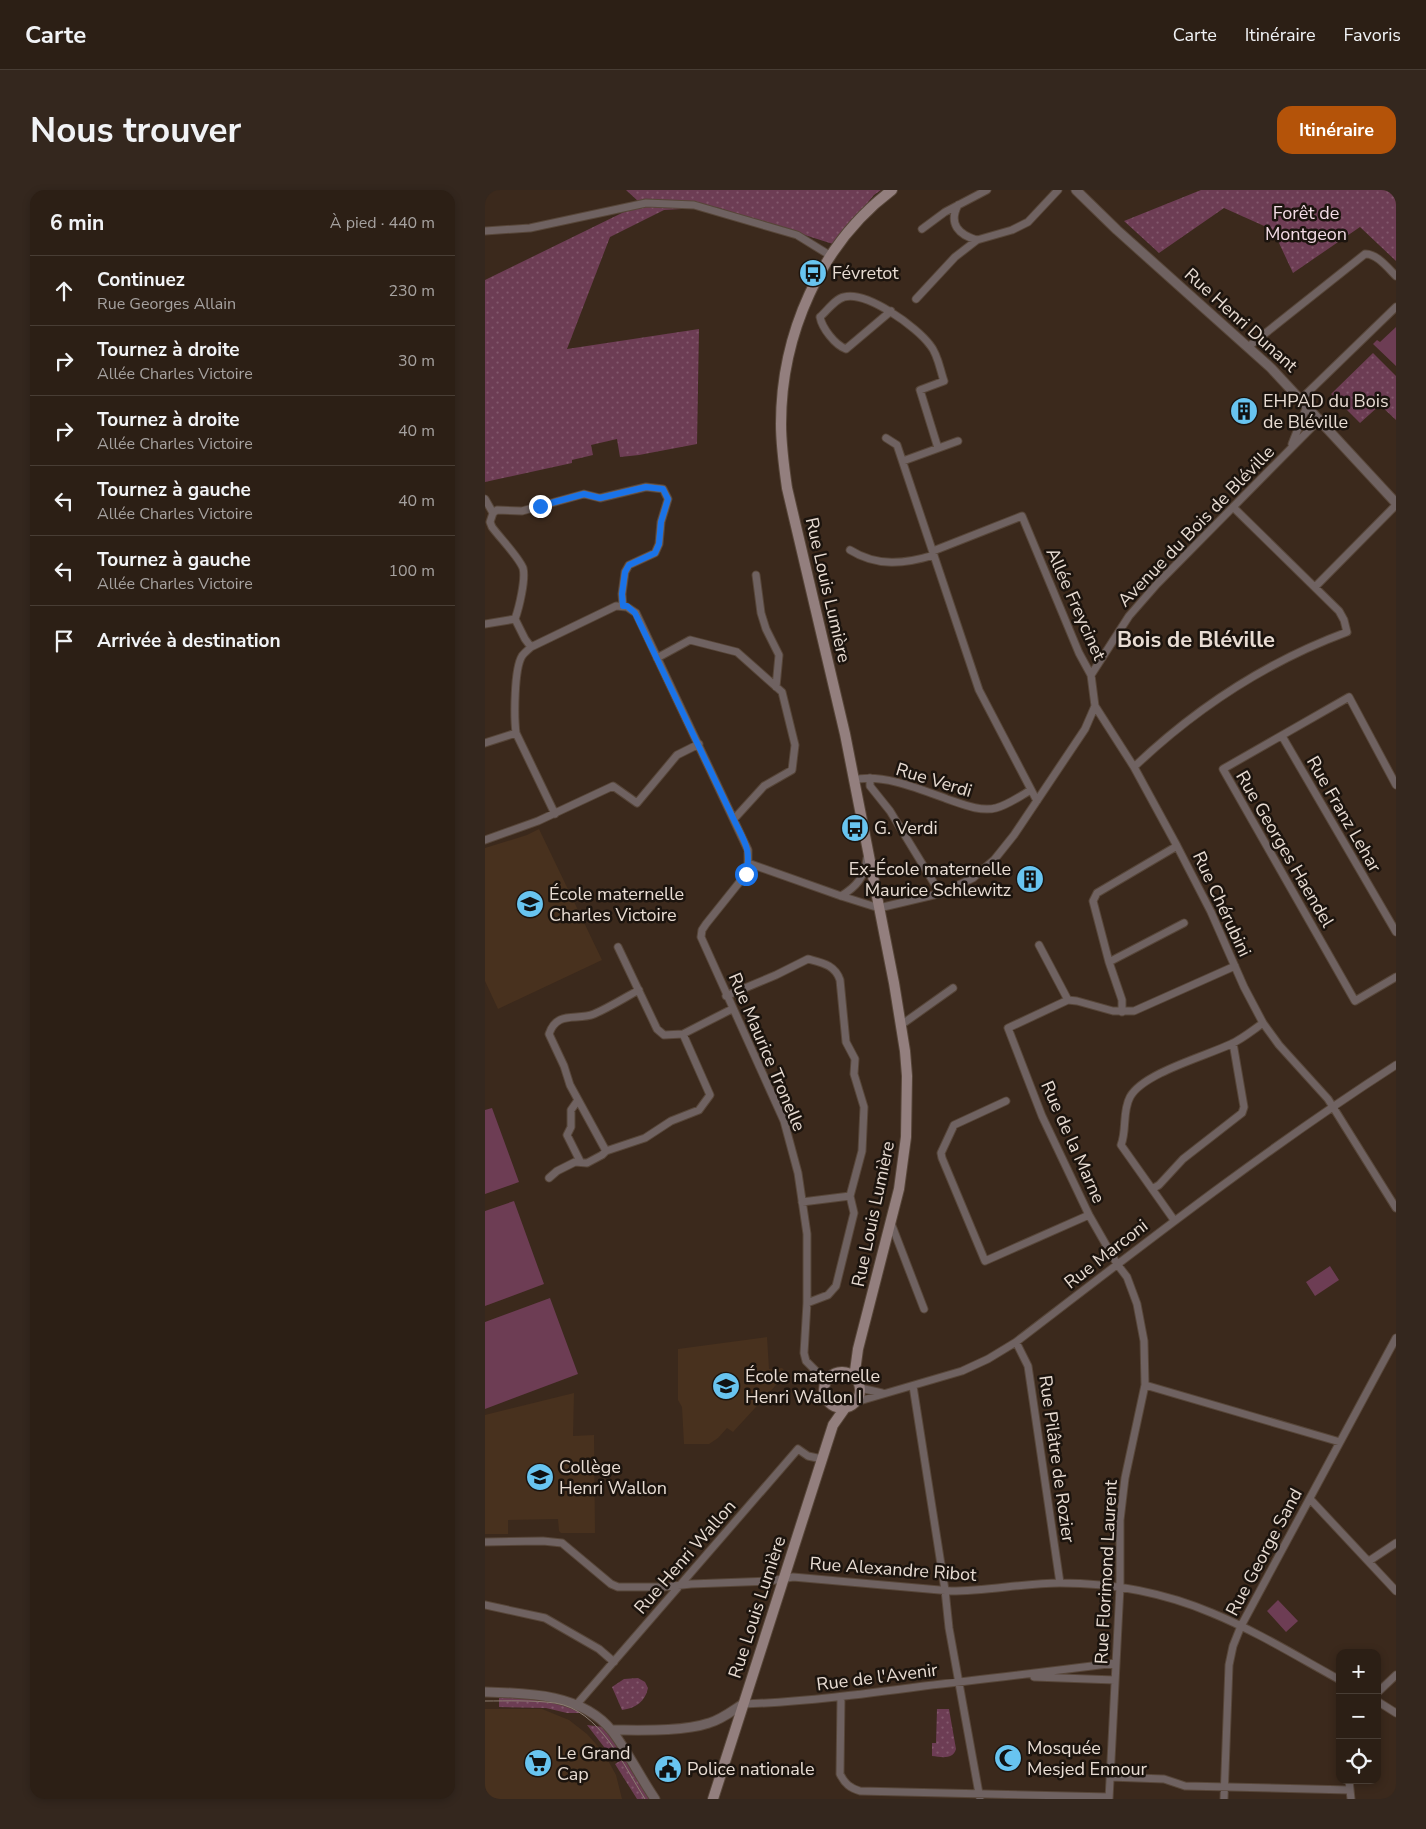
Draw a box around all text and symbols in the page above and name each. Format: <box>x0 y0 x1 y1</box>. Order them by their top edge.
text: Carte <box>25 19 86 51</box>
text: Carte <box>1173 23 1217 47</box>
text: Itinéraire <box>1245 23 1316 47</box>
text: Favoris <box>1344 23 1401 47</box>
button: Itinéraire <box>1277 106 1396 154</box>
text: Nous trouver <box>30 107 241 154</box>
park label: Forêt de Montgeon <box>1265 201 1347 246</box>
text: 6 min <box>50 209 104 237</box>
text: À pied · 440 m <box>330 212 435 234</box>
bus stop icon: Févretot <box>798 258 828 288</box>
place label: Févretot <box>832 261 899 285</box>
street label: Rue Henri Dunant <box>1179 263 1303 378</box>
text: Continuez <box>97 267 185 293</box>
icon: ahead <box>50 277 78 305</box>
text: 230 m <box>388 280 435 302</box>
text: Rue Georges Allain <box>97 293 236 315</box>
text: Tournez à droite <box>97 337 240 363</box>
icon: right <box>50 347 78 375</box>
text: 30 m <box>398 350 435 372</box>
text: Allée Charles Victoire <box>97 363 253 385</box>
place label: EHPAD du Bois de Bléville <box>1263 389 1389 434</box>
building icon: EHPAD du Bois de Bléville <box>1229 396 1259 426</box>
text: Tournez à droite <box>97 407 240 433</box>
icon: right <box>50 417 78 445</box>
text: 40 m <box>398 420 435 442</box>
text: Allée Charles Victoire <box>97 433 253 455</box>
street label: Avenue du Bois de Bléville <box>1112 440 1280 612</box>
text: Tournez à gauche <box>97 477 251 503</box>
icon: left <box>50 487 78 515</box>
text: 40 m <box>398 490 435 512</box>
route end <box>529 495 552 518</box>
text: Allée Charles Victoire <box>97 503 253 525</box>
street label: Rue Louis Lumière <box>800 515 856 665</box>
street label: Allée Freycinet <box>1040 544 1112 665</box>
text: Tournez à gauche <box>97 547 251 573</box>
icon: left <box>50 557 78 585</box>
text: 100 m <box>388 560 435 582</box>
text: Allée Charles Victoire <box>97 573 253 595</box>
district label: Bois de Bléville <box>1117 625 1275 655</box>
icon: arrive <box>50 627 78 655</box>
text: Arrivée à destination <box>97 628 281 654</box>
street label: Rue Franz Lehar <box>1301 751 1387 877</box>
street label: Rue Verdi <box>893 757 975 803</box>
street label: Rue Georges Haendel <box>1230 766 1340 932</box>
bus stop icon: G. Verdi <box>840 813 870 843</box>
place label: G. Verdi <box>874 816 938 840</box>
street label: Rue Chérubini <box>1187 847 1257 961</box>
place label: Ex-École maternelle Maurice Schlewitz <box>849 857 1011 902</box>
route start <box>735 863 758 886</box>
building icon: Ex-École maternelle Maurice Schlewitz <box>1015 864 1045 894</box>
place label: École maternelle Charles Victoire <box>549 882 684 927</box>
school or university icon: École maternelle Charles Victoire <box>515 889 545 919</box>
street label: Rue Maurice Tronelle <box>723 969 811 1135</box>
street label: Rue de la Marne <box>1035 1077 1111 1207</box>
street label: Rue Louis Lumière <box>846 1139 900 1289</box>
street label: Rue Marconi <box>1059 1214 1153 1294</box>
place label: École maternelle Henri Wallon I <box>745 1364 880 1409</box>
school or university icon: École maternelle Henri Wallon I <box>711 1371 741 1401</box>
street label: Rue Pilâtre de Rozier <box>1033 1374 1081 1545</box>
place label: Collège Henri Wallon <box>559 1455 667 1500</box>
school or university icon: Collège Henri Wallon <box>525 1462 555 1492</box>
street label: Rue Florimond Laurent <box>1089 1478 1123 1665</box>
street label: Rue George Sand <box>1220 1484 1308 1620</box>
street label: Rue Henri Wallon <box>629 1495 741 1619</box>
street label: Rue Louis Lumière <box>723 1533 791 1681</box>
street label: Rue Alexandre Ribot <box>809 1551 978 1587</box>
map controls <box>1336 1649 1381 1784</box>
button: + <box>1336 1649 1381 1694</box>
street label: Rue de l'Avenir <box>815 1658 939 1696</box>
button: − <box>1336 1694 1381 1739</box>
place label: Mosquée Mesjed Ennour <box>1027 1736 1148 1781</box>
button: locate <box>1336 1739 1381 1784</box>
place label: Le Grand Cap <box>557 1741 631 1786</box>
mosque icon: Mosquée Mesjed Ennour <box>993 1743 1023 1773</box>
supermarket icon: Le Grand Cap <box>523 1748 553 1778</box>
public building icon: Police nationale <box>653 1754 683 1784</box>
place label: Police nationale <box>687 1757 815 1781</box>

